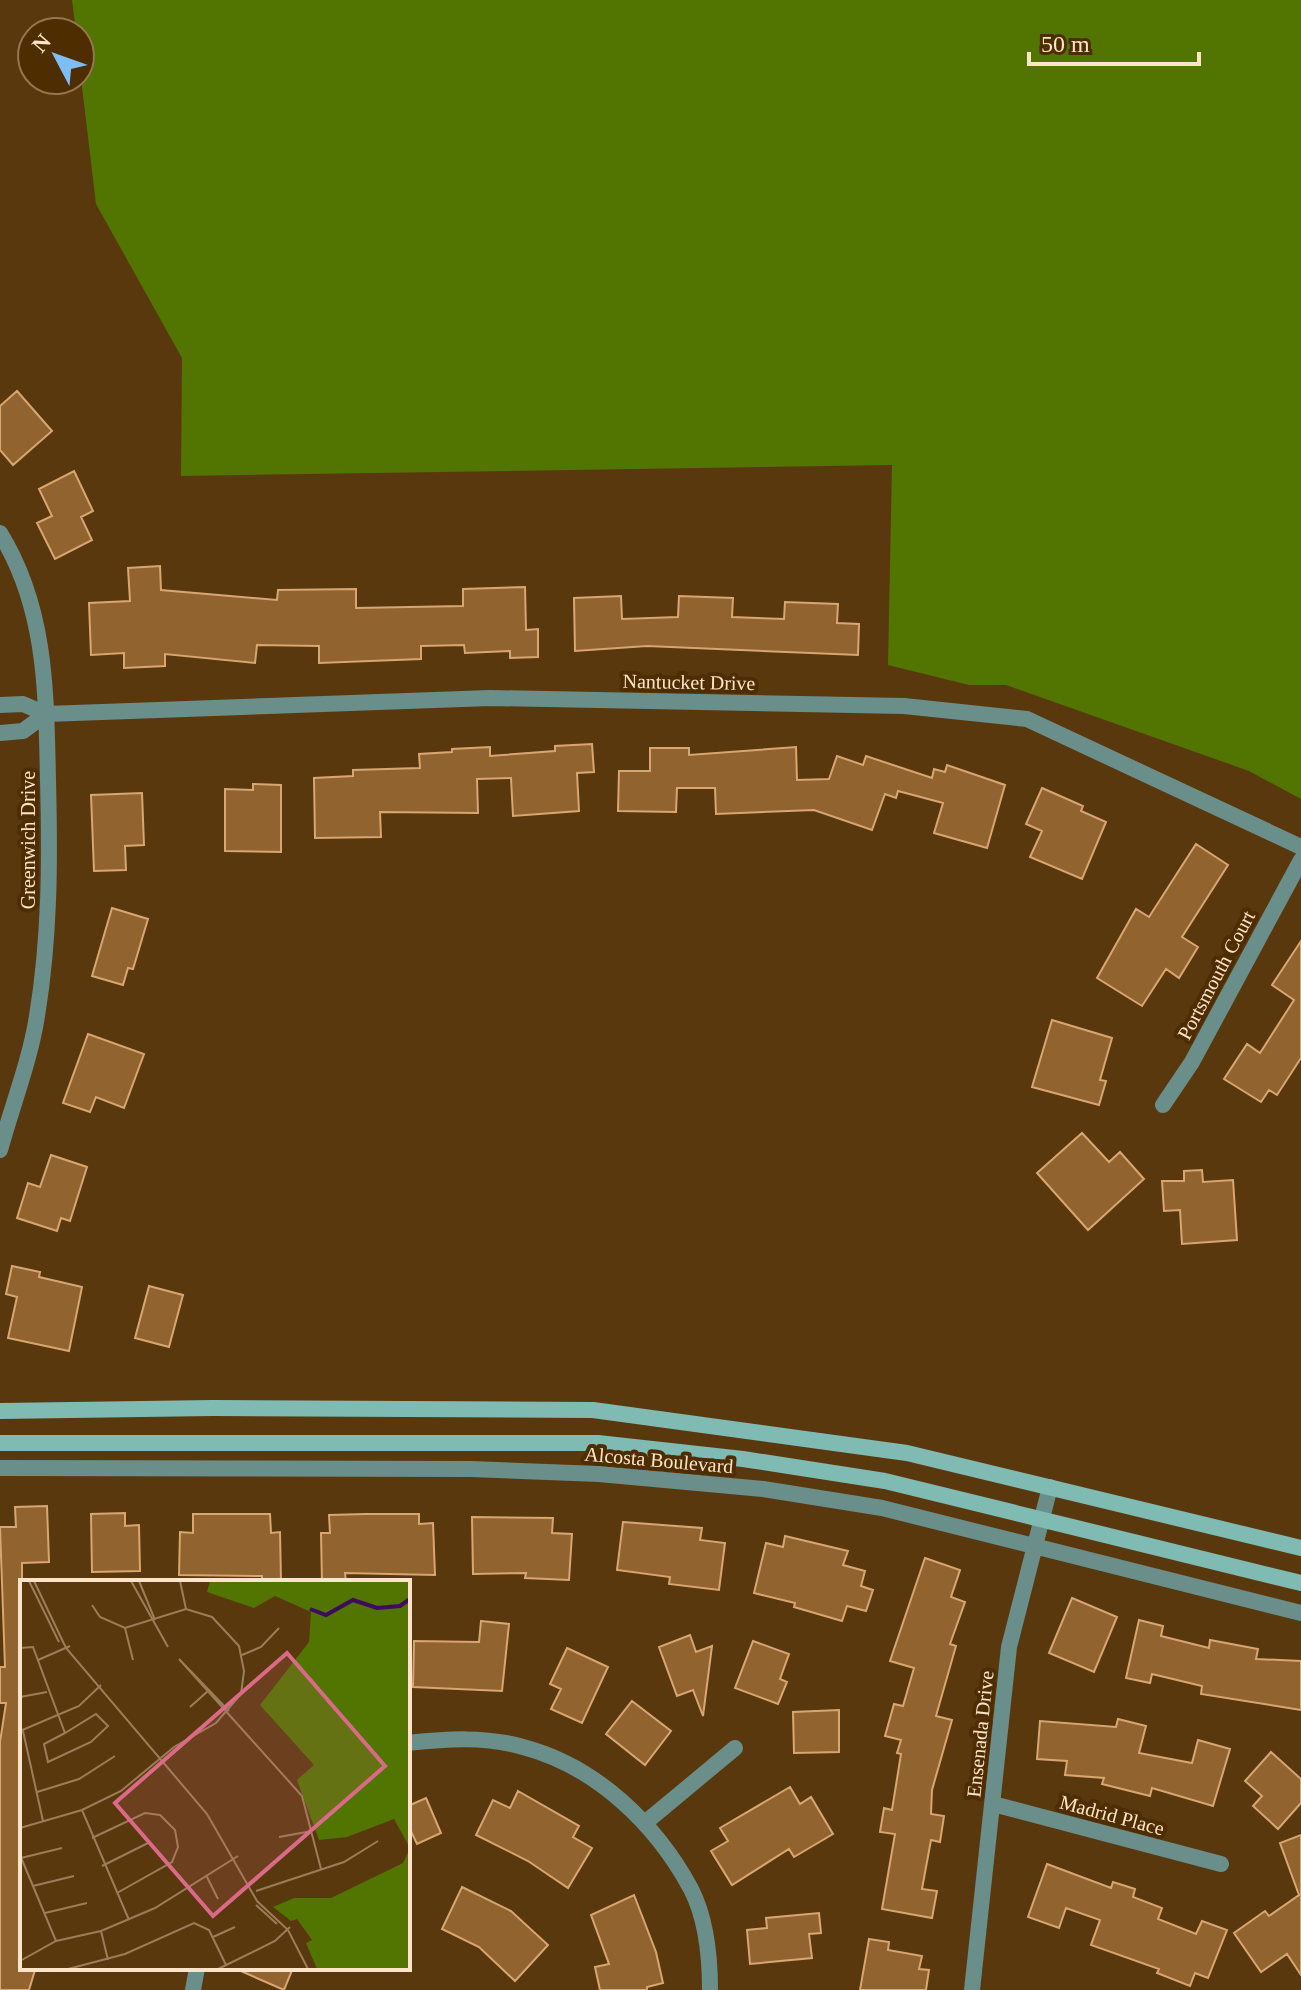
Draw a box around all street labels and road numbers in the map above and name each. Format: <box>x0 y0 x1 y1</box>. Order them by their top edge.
street label: Nantucket Drive <box>622 670 756 694</box>
street label: Greenwich Drive <box>17 771 39 909</box>
street label: Portsmouth Court <box>1173 906 1259 1043</box>
street label: Alcosta Boulevard <box>584 1443 734 1477</box>
street label: Ensenada Drive <box>962 1669 998 1798</box>
street label: Madrid Place <box>1057 1791 1167 1840</box>

